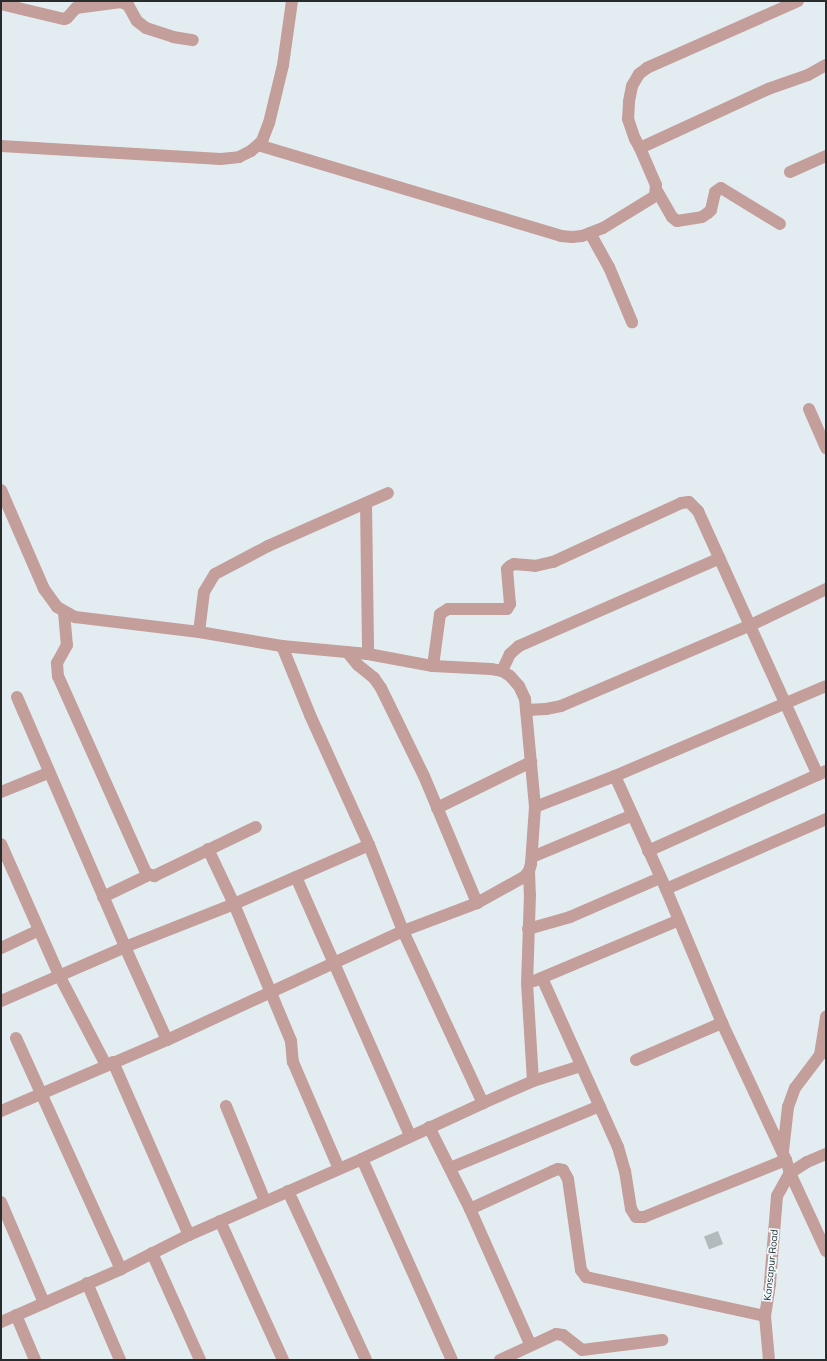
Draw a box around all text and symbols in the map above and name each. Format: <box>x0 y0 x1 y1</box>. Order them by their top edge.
street label: Kansapur Road <box>761 1229 781 1301</box>

